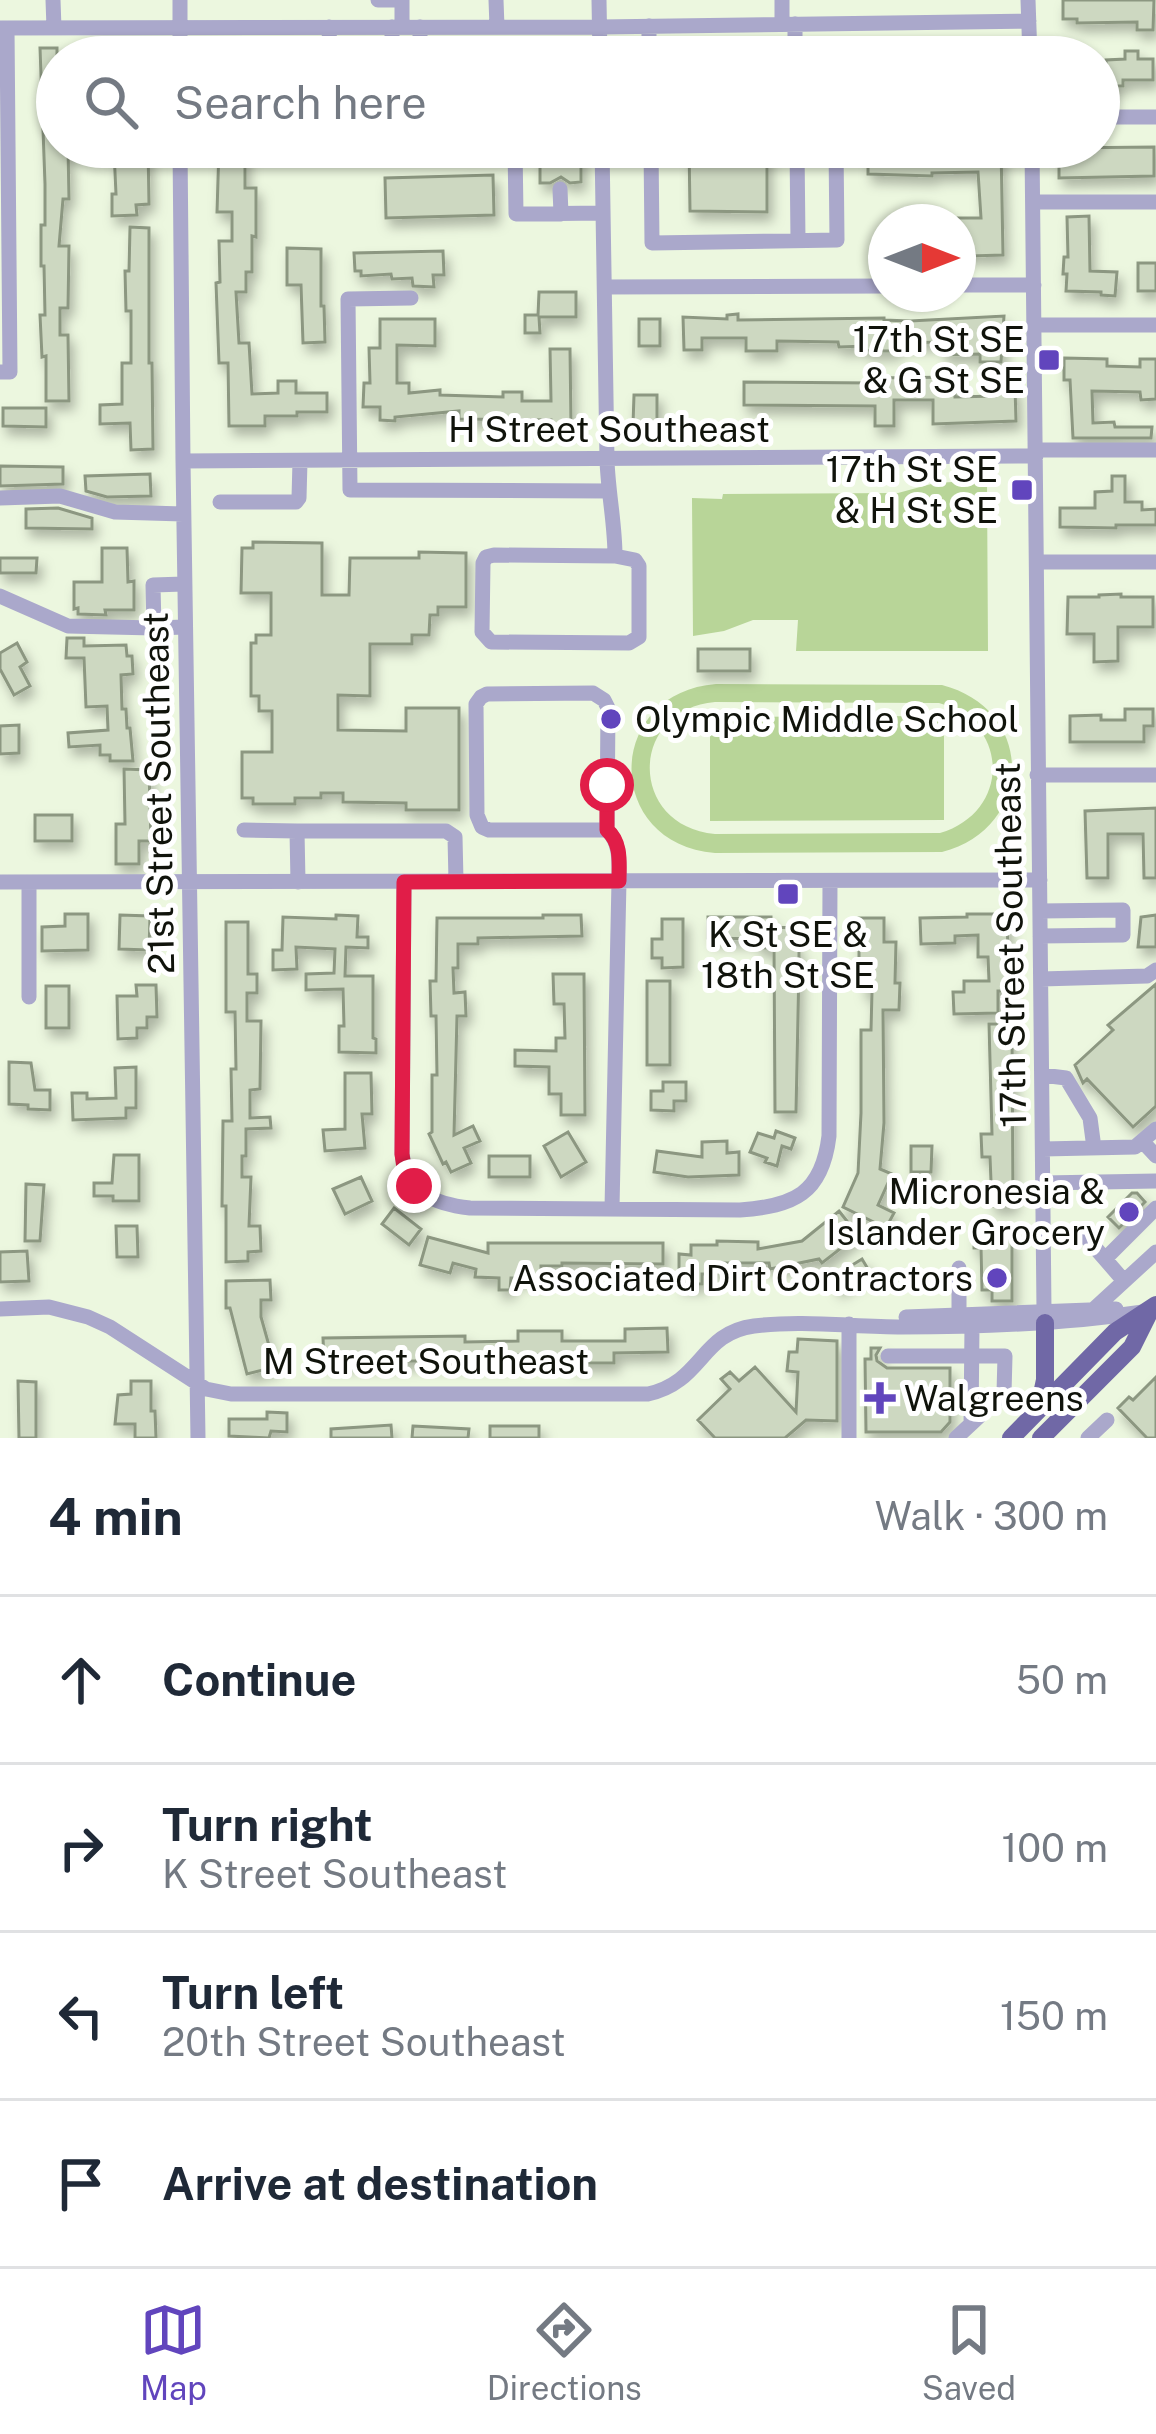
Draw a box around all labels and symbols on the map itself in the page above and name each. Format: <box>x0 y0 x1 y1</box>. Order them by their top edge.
north arrow <box>868 204 976 312</box>
place label: 17th St SE & G St SE <box>853 318 1025 401</box>
marker: 17th St SE & G St SE <box>1036 347 1062 373</box>
street label: H Street Southeast <box>448 408 770 450</box>
place label: 17th St SE & H St SE <box>826 448 998 531</box>
marker: 17th St SE & H St SE <box>1009 477 1035 503</box>
street label: 21st Street Southeast <box>134 611 182 975</box>
place label: Olympic Middle School <box>635 698 1019 740</box>
marker: Olympic Middle School <box>598 706 624 732</box>
route start <box>580 758 634 812</box>
street label: 17th Street Southeast <box>986 762 1034 1128</box>
marker: K St SE & 18th St SE <box>775 881 801 907</box>
place label: K St SE & 18th St SE <box>701 913 875 996</box>
route end <box>387 1159 441 1213</box>
place label: Micronesia & Islander Grocery <box>826 1170 1105 1253</box>
marker: Micronesia & Islander Grocery <box>1116 1199 1142 1225</box>
place label: Associated Dirt Contractors <box>512 1257 973 1299</box>
marker: Associated Dirt Contractors <box>984 1265 1010 1291</box>
street label: M Street Southeast <box>263 1340 589 1382</box>
place label: Walgreens <box>904 1377 1084 1419</box>
marker: Walgreens <box>867 1385 893 1411</box>

